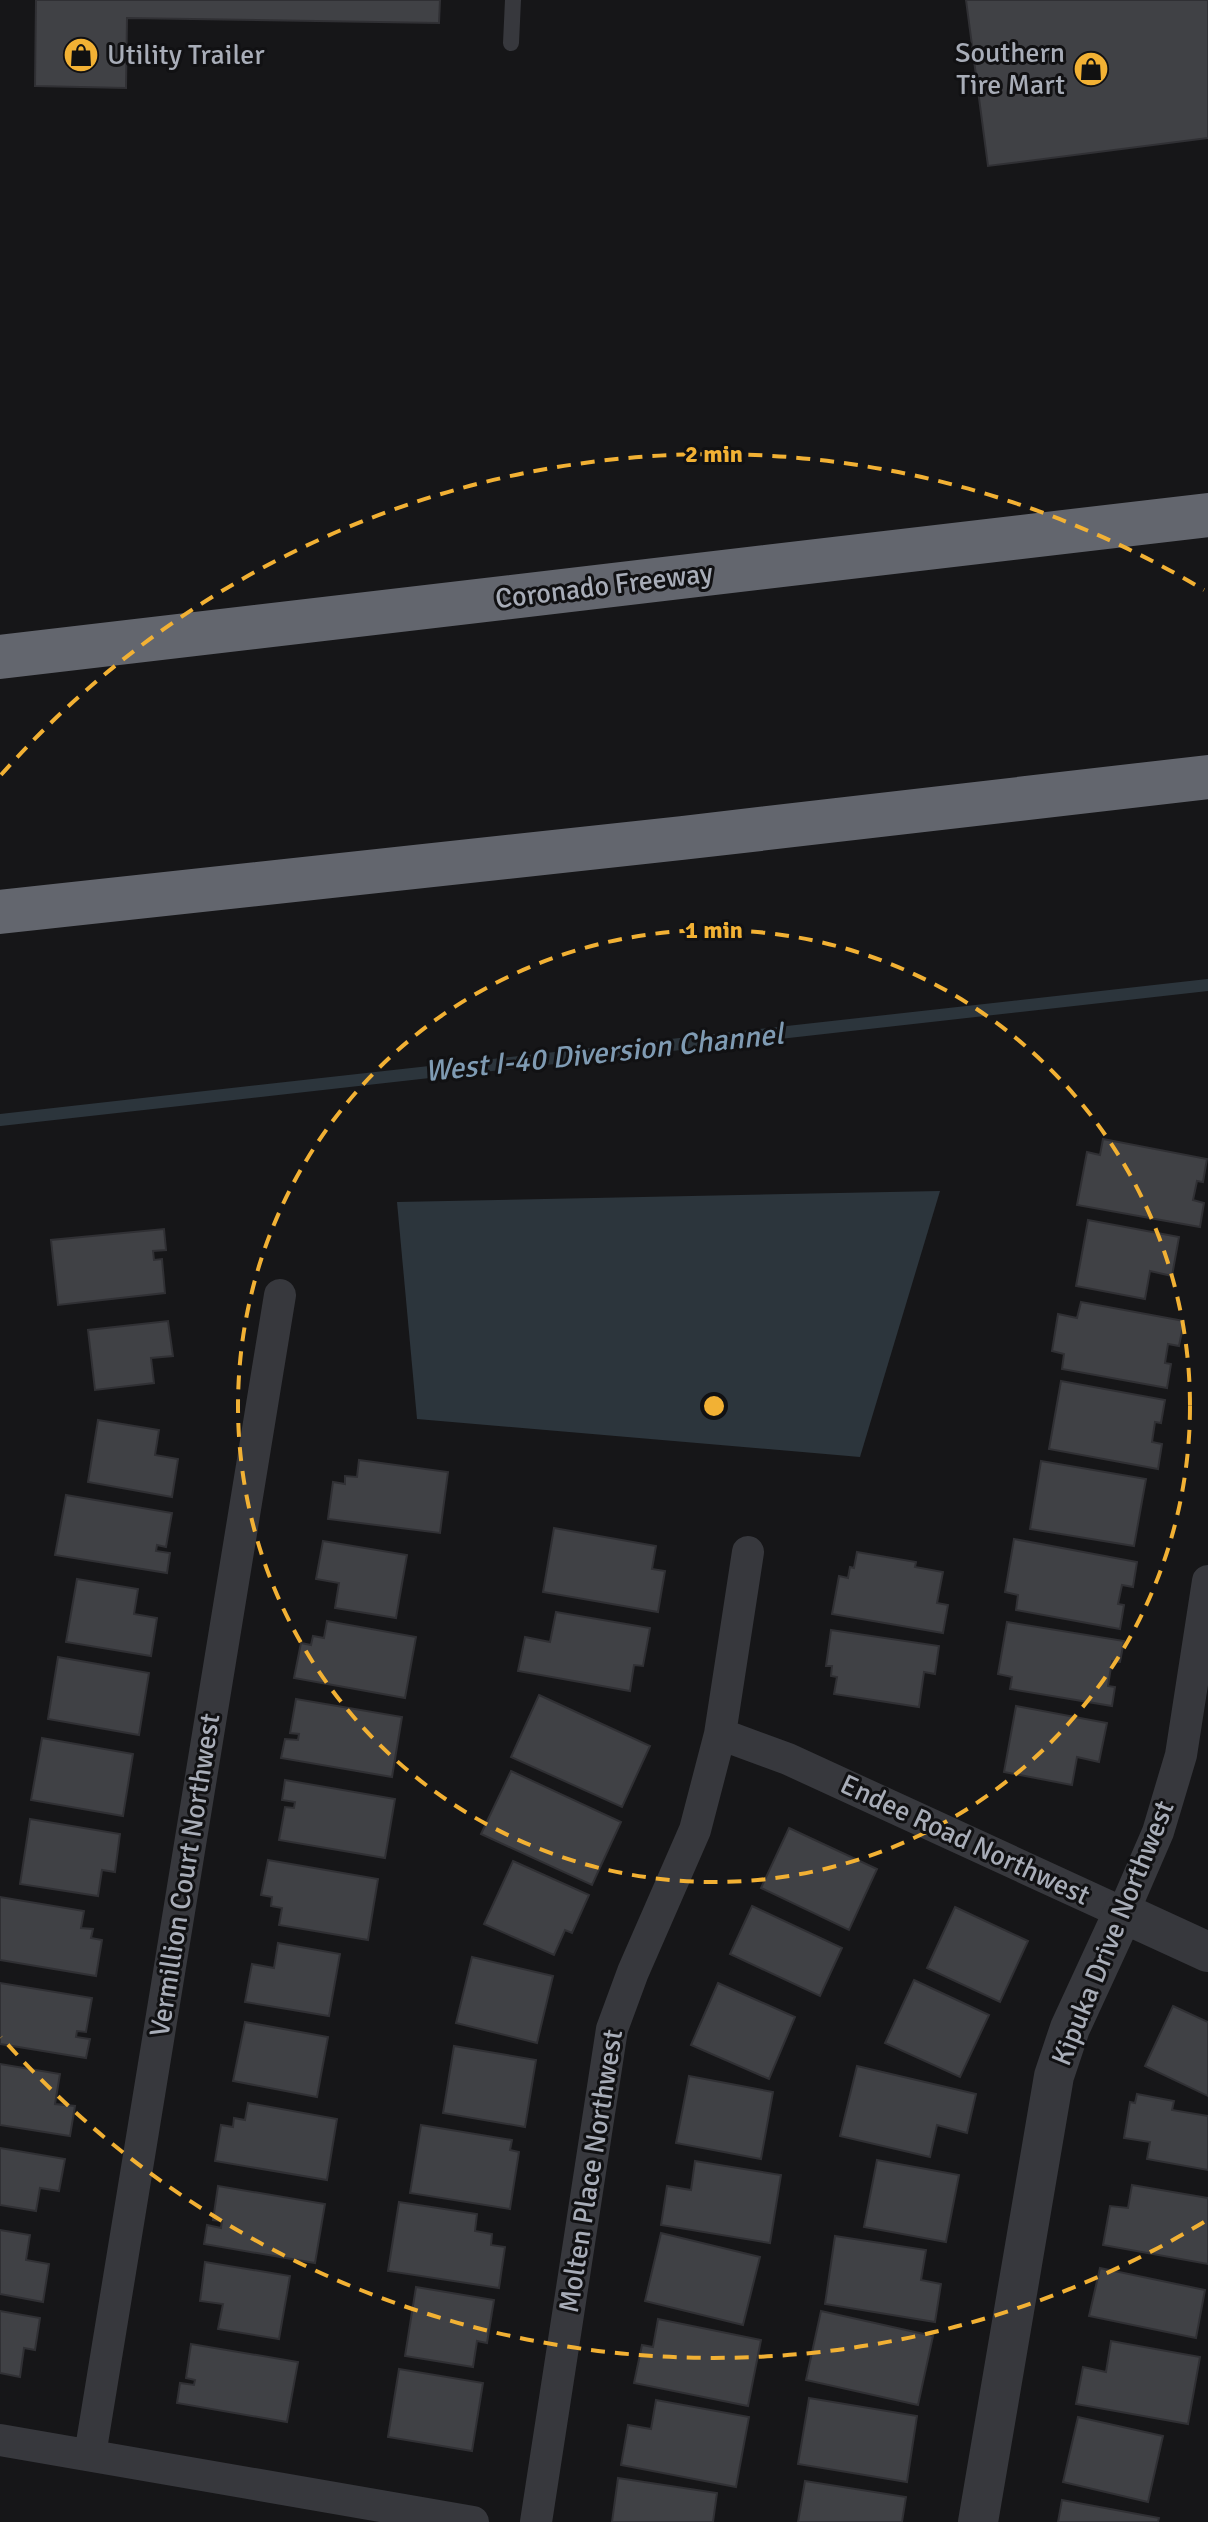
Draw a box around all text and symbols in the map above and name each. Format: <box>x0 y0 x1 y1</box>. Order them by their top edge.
shop icon: Utility Trailer <box>62 36 100 74</box>
place label: Southern Tire Mart <box>955 36 1065 102</box>
place label: Utility Trailer <box>107 38 265 72</box>
shop icon: Southern Tire Mart <box>1072 50 1110 88</box>
text: 2 min <box>685 439 743 469</box>
street label: Coronado Freeway <box>493 556 715 616</box>
text: 1 min <box>685 915 743 945</box>
water label: West I-40 Diversion Channel <box>423 1016 787 1090</box>
centre of rings <box>700 1392 728 1420</box>
street label: Vermillion Court Northwest <box>143 1711 227 2039</box>
street label: Endee Road Northwest <box>835 1767 1095 1913</box>
street label: Kipuka Drive Northwest <box>1044 1795 1182 2070</box>
street label: Molten Place Northwest <box>552 2027 630 2315</box>

